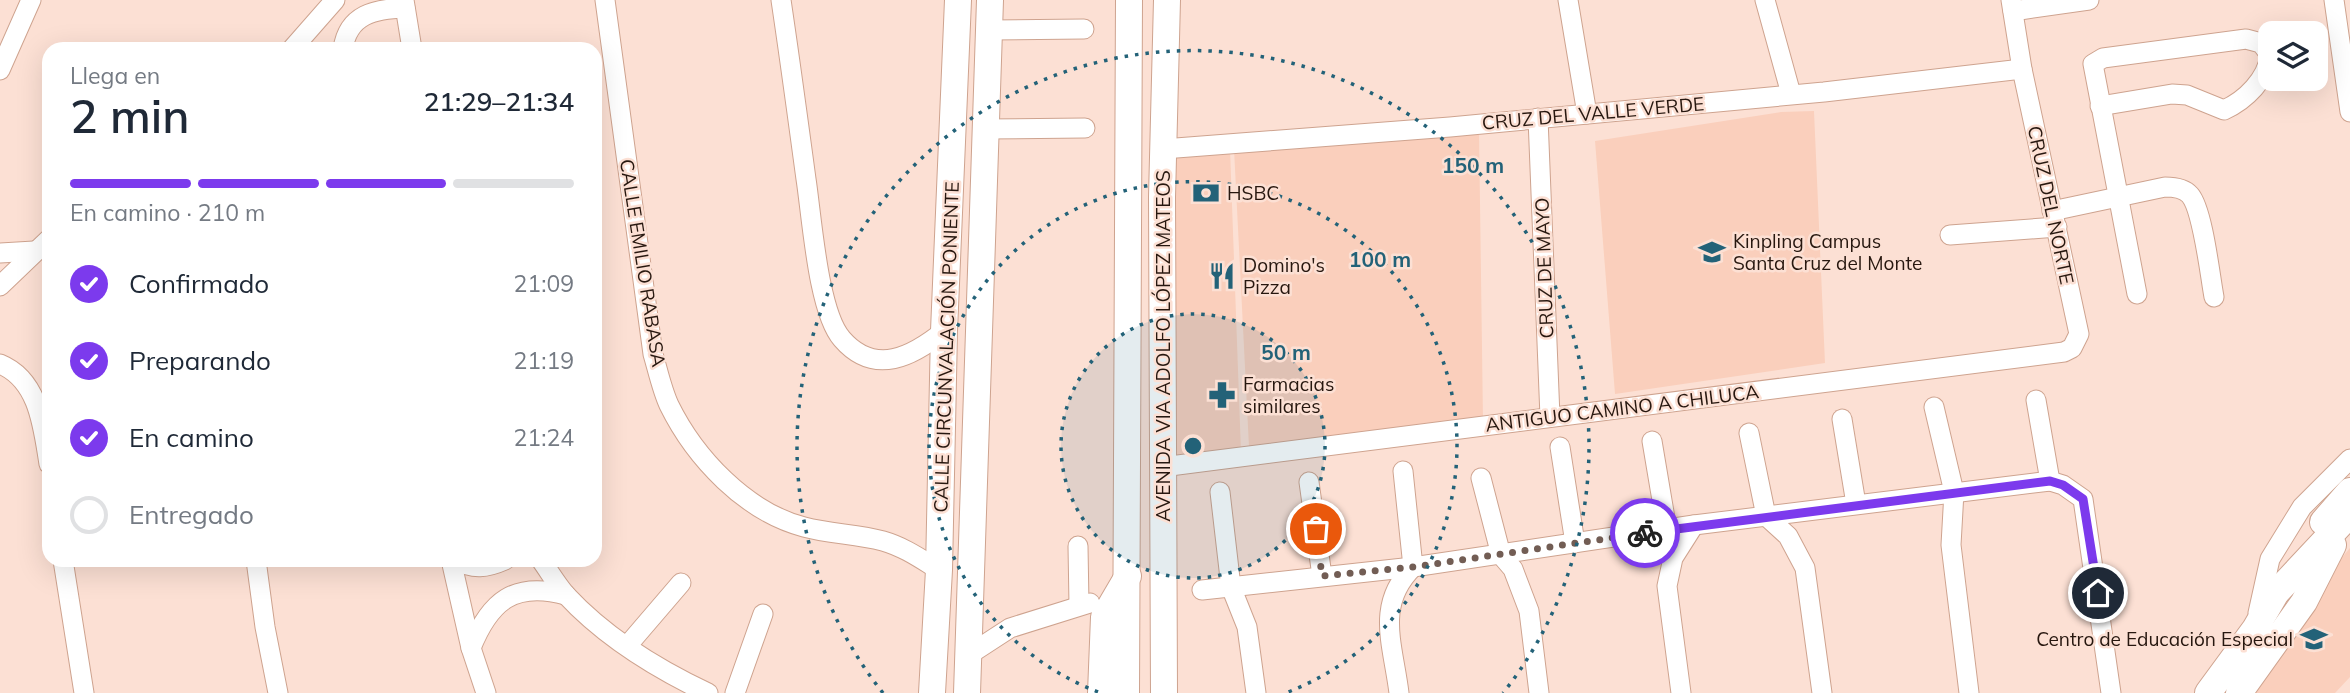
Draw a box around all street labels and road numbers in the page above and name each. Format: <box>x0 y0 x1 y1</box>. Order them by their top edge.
street label: CRUZ DEL VALLE VERDE <box>1481 91 1705 135</box>
street label: CRUZ DEL NORTE <box>2022 124 2080 286</box>
street label: CALLE EMILIO RABASA <box>615 157 671 369</box>
street label: AVENIDA VIA ADOLFO LÓPEZ MATEOS <box>1151 170 1175 522</box>
street label: CALLE CIRCUNVALACIÓN PONIENTE <box>928 181 964 513</box>
street label: CRUZ DE MAYO <box>1530 197 1558 339</box>
street label: ANTIGUO CAMINO A CHILUCA <box>1484 379 1760 437</box>

